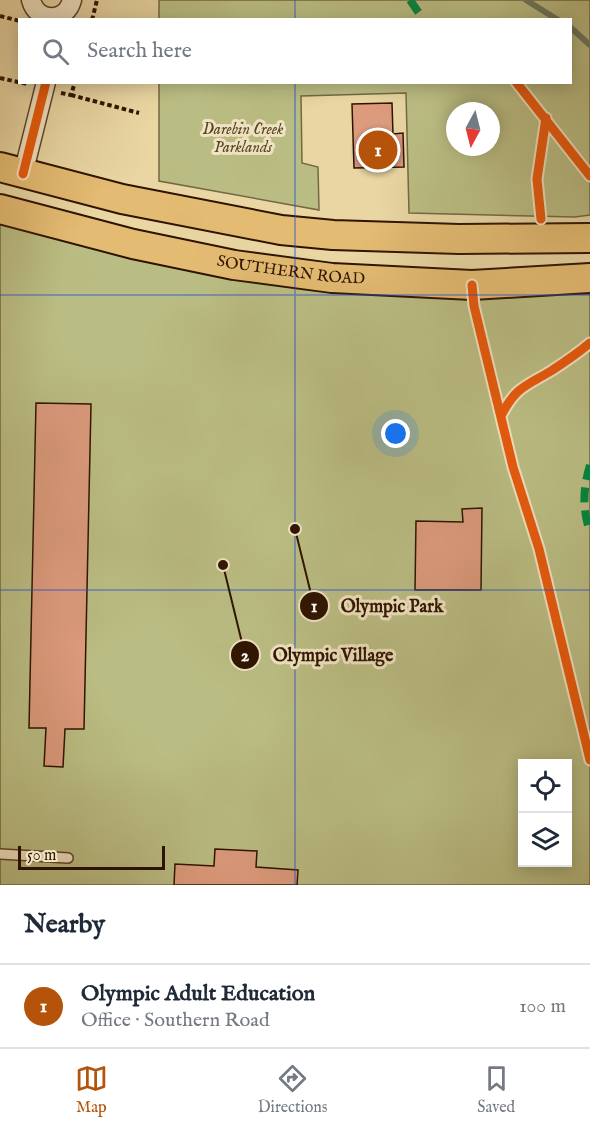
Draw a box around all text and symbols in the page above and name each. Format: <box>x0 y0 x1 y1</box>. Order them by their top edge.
search box <box>18 18 572 84</box>
icon: search <box>39 35 72 68</box>
text: Search here <box>87 37 192 65</box>
north arrow <box>446 102 500 156</box>
park label: Darebin Creek Parklands <box>203 120 284 158</box>
pin: 1 <box>358 128 398 172</box>
street label: SOUTHERN ROAD <box>215 252 366 290</box>
your location <box>381 419 410 448</box>
callout: Olympic Park <box>299 588 455 624</box>
text: 1 <box>311 596 318 619</box>
text: Olympic Park <box>341 596 445 619</box>
callout: Olympic Village <box>230 637 405 673</box>
text: 2 <box>241 645 250 668</box>
text: Olympic Village <box>273 645 394 668</box>
map controls <box>518 759 572 867</box>
button: locate <box>518 759 572 813</box>
button: layers <box>518 813 572 867</box>
scale bar <box>18 843 165 870</box>
text: 50 m <box>27 846 56 866</box>
text: Nearby <box>24 908 105 941</box>
text: Olympic Adult Education <box>81 980 315 1008</box>
text: 1 <box>40 994 47 1019</box>
text: 100 m <box>519 994 566 1019</box>
text: Office · Southern Road <box>81 1008 270 1033</box>
tab: Map <box>75 1062 108 1118</box>
tab: Directions <box>258 1062 327 1118</box>
tab: Saved <box>477 1062 515 1118</box>

